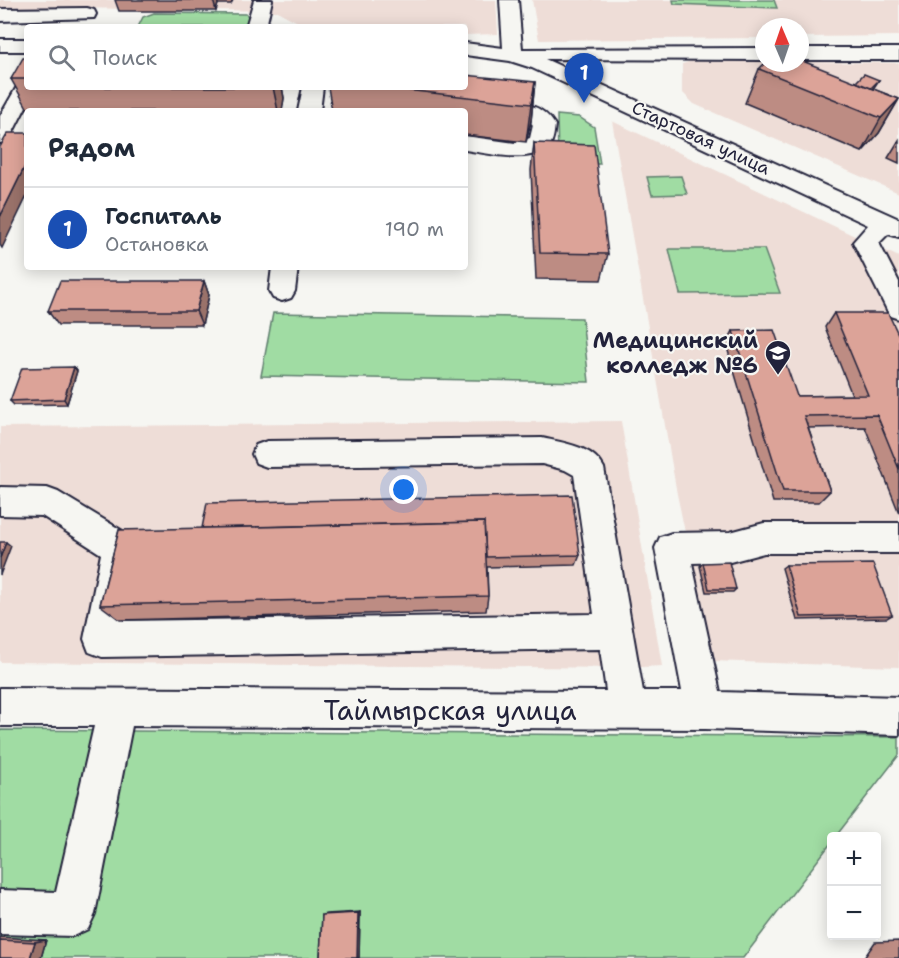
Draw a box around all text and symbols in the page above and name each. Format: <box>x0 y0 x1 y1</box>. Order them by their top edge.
north arrow <box>755 18 809 72</box>
search box <box>24 24 468 90</box>
icon: search <box>45 41 78 74</box>
text: Поиск <box>93 43 157 72</box>
pin: 1 <box>564 54 604 103</box>
street label: Стартовая улица <box>628 95 774 181</box>
text: Рядом <box>48 130 135 165</box>
text: Госпиталь <box>105 202 222 231</box>
text: 1 <box>63 216 72 242</box>
text: 190 m <box>385 216 444 242</box>
text: Остановка <box>105 231 209 257</box>
place label: Медицинский колледж №6 <box>593 326 758 380</box>
school or university icon: Медицинский колледж №6 <box>763 338 793 376</box>
your location <box>389 475 418 504</box>
street label: Таймырская улица <box>323 692 577 729</box>
map controls <box>827 832 881 940</box>
button: + <box>827 832 881 886</box>
button: − <box>827 886 881 940</box>

